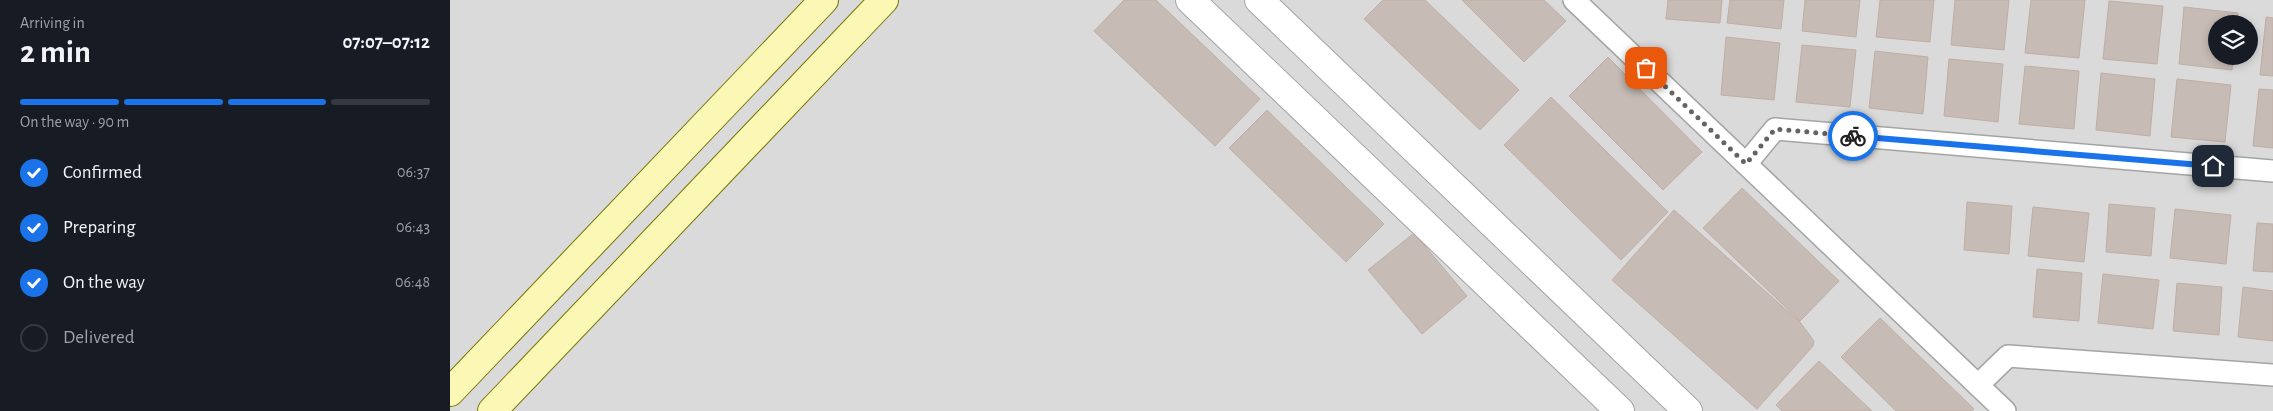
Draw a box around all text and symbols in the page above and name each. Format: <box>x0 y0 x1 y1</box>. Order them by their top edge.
text: Arriving in <box>20 15 85 31</box>
map controls <box>2208 15 2258 65</box>
button: layers <box>2208 15 2258 65</box>
text: 07:07–07:12 <box>342 33 430 52</box>
text: 2 min <box>20 36 91 68</box>
pin <box>1625 47 1667 89</box>
icon: bag <box>1632 54 1660 82</box>
courier <box>1828 111 1878 161</box>
text: On the way · 90 m <box>20 114 129 130</box>
icon: bike <box>1839 122 1867 150</box>
pin <box>2192 145 2234 187</box>
icon: home <box>2199 152 2227 180</box>
icon: check <box>20 159 48 187</box>
text: Confirmed <box>63 163 142 182</box>
text: 06:37 <box>397 164 430 180</box>
icon: check <box>20 214 48 242</box>
text: Preparing <box>63 218 136 237</box>
text: 06:43 <box>396 219 430 235</box>
icon: check <box>20 269 48 297</box>
text: On the way <box>63 273 145 292</box>
text: 06:48 <box>395 274 430 290</box>
text: Delivered <box>63 328 135 347</box>

